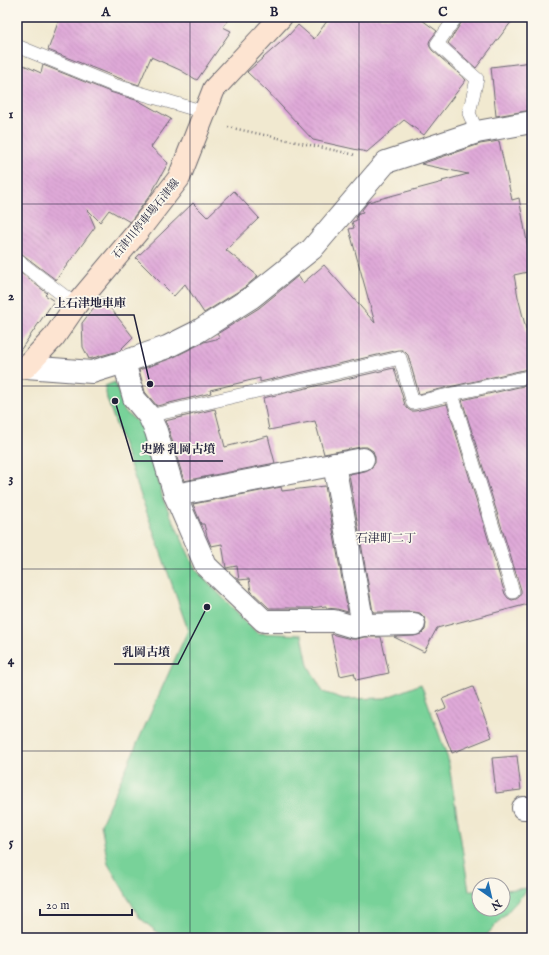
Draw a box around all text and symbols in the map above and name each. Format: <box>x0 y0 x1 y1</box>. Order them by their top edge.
text: A <box>101 4 112 21</box>
text: B <box>270 4 279 21</box>
text: C <box>438 4 448 21</box>
text: 1 <box>9 106 14 123</box>
street label: 石津川停車場石津線 <box>109 176 183 262</box>
text: 2 <box>8 288 14 305</box>
callout: 上石津地車庫 <box>46 291 134 315</box>
text: 上石津地車庫 <box>54 296 126 311</box>
callout: 史跡 乳岡古墳 <box>133 437 223 461</box>
text: 史跡 乳岡古墳 <box>141 442 215 457</box>
text: 3 <box>9 470 14 487</box>
district label: 石津町二丁 <box>356 531 416 546</box>
callout: 乳岡古墳 <box>114 640 178 664</box>
text: 乳岡古墳 <box>122 645 170 660</box>
text: 4 <box>8 652 15 669</box>
text: 5 <box>9 834 14 851</box>
north arrow <box>471 877 511 917</box>
scale bar <box>40 891 132 917</box>
text: N <box>488 895 505 913</box>
text: 20 m <box>46 898 69 913</box>

